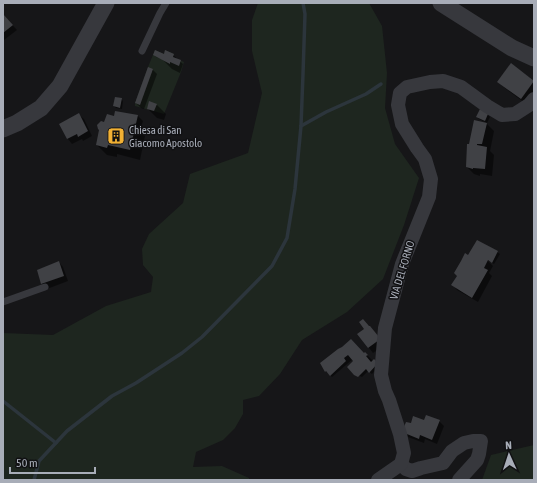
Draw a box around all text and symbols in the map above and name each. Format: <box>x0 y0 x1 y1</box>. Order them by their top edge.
place label: Chiesa di San Giacomo Apostolo <box>129 124 202 149</box>
building icon: Chiesa di San Giacomo Apostolo <box>106 126 126 146</box>
street label: VIA DEL FORNO <box>387 239 417 301</box>
north arrow <box>489 435 529 475</box>
text: N <box>505 439 512 451</box>
scale bar <box>10 449 95 475</box>
text: 50 m <box>16 456 38 470</box>

